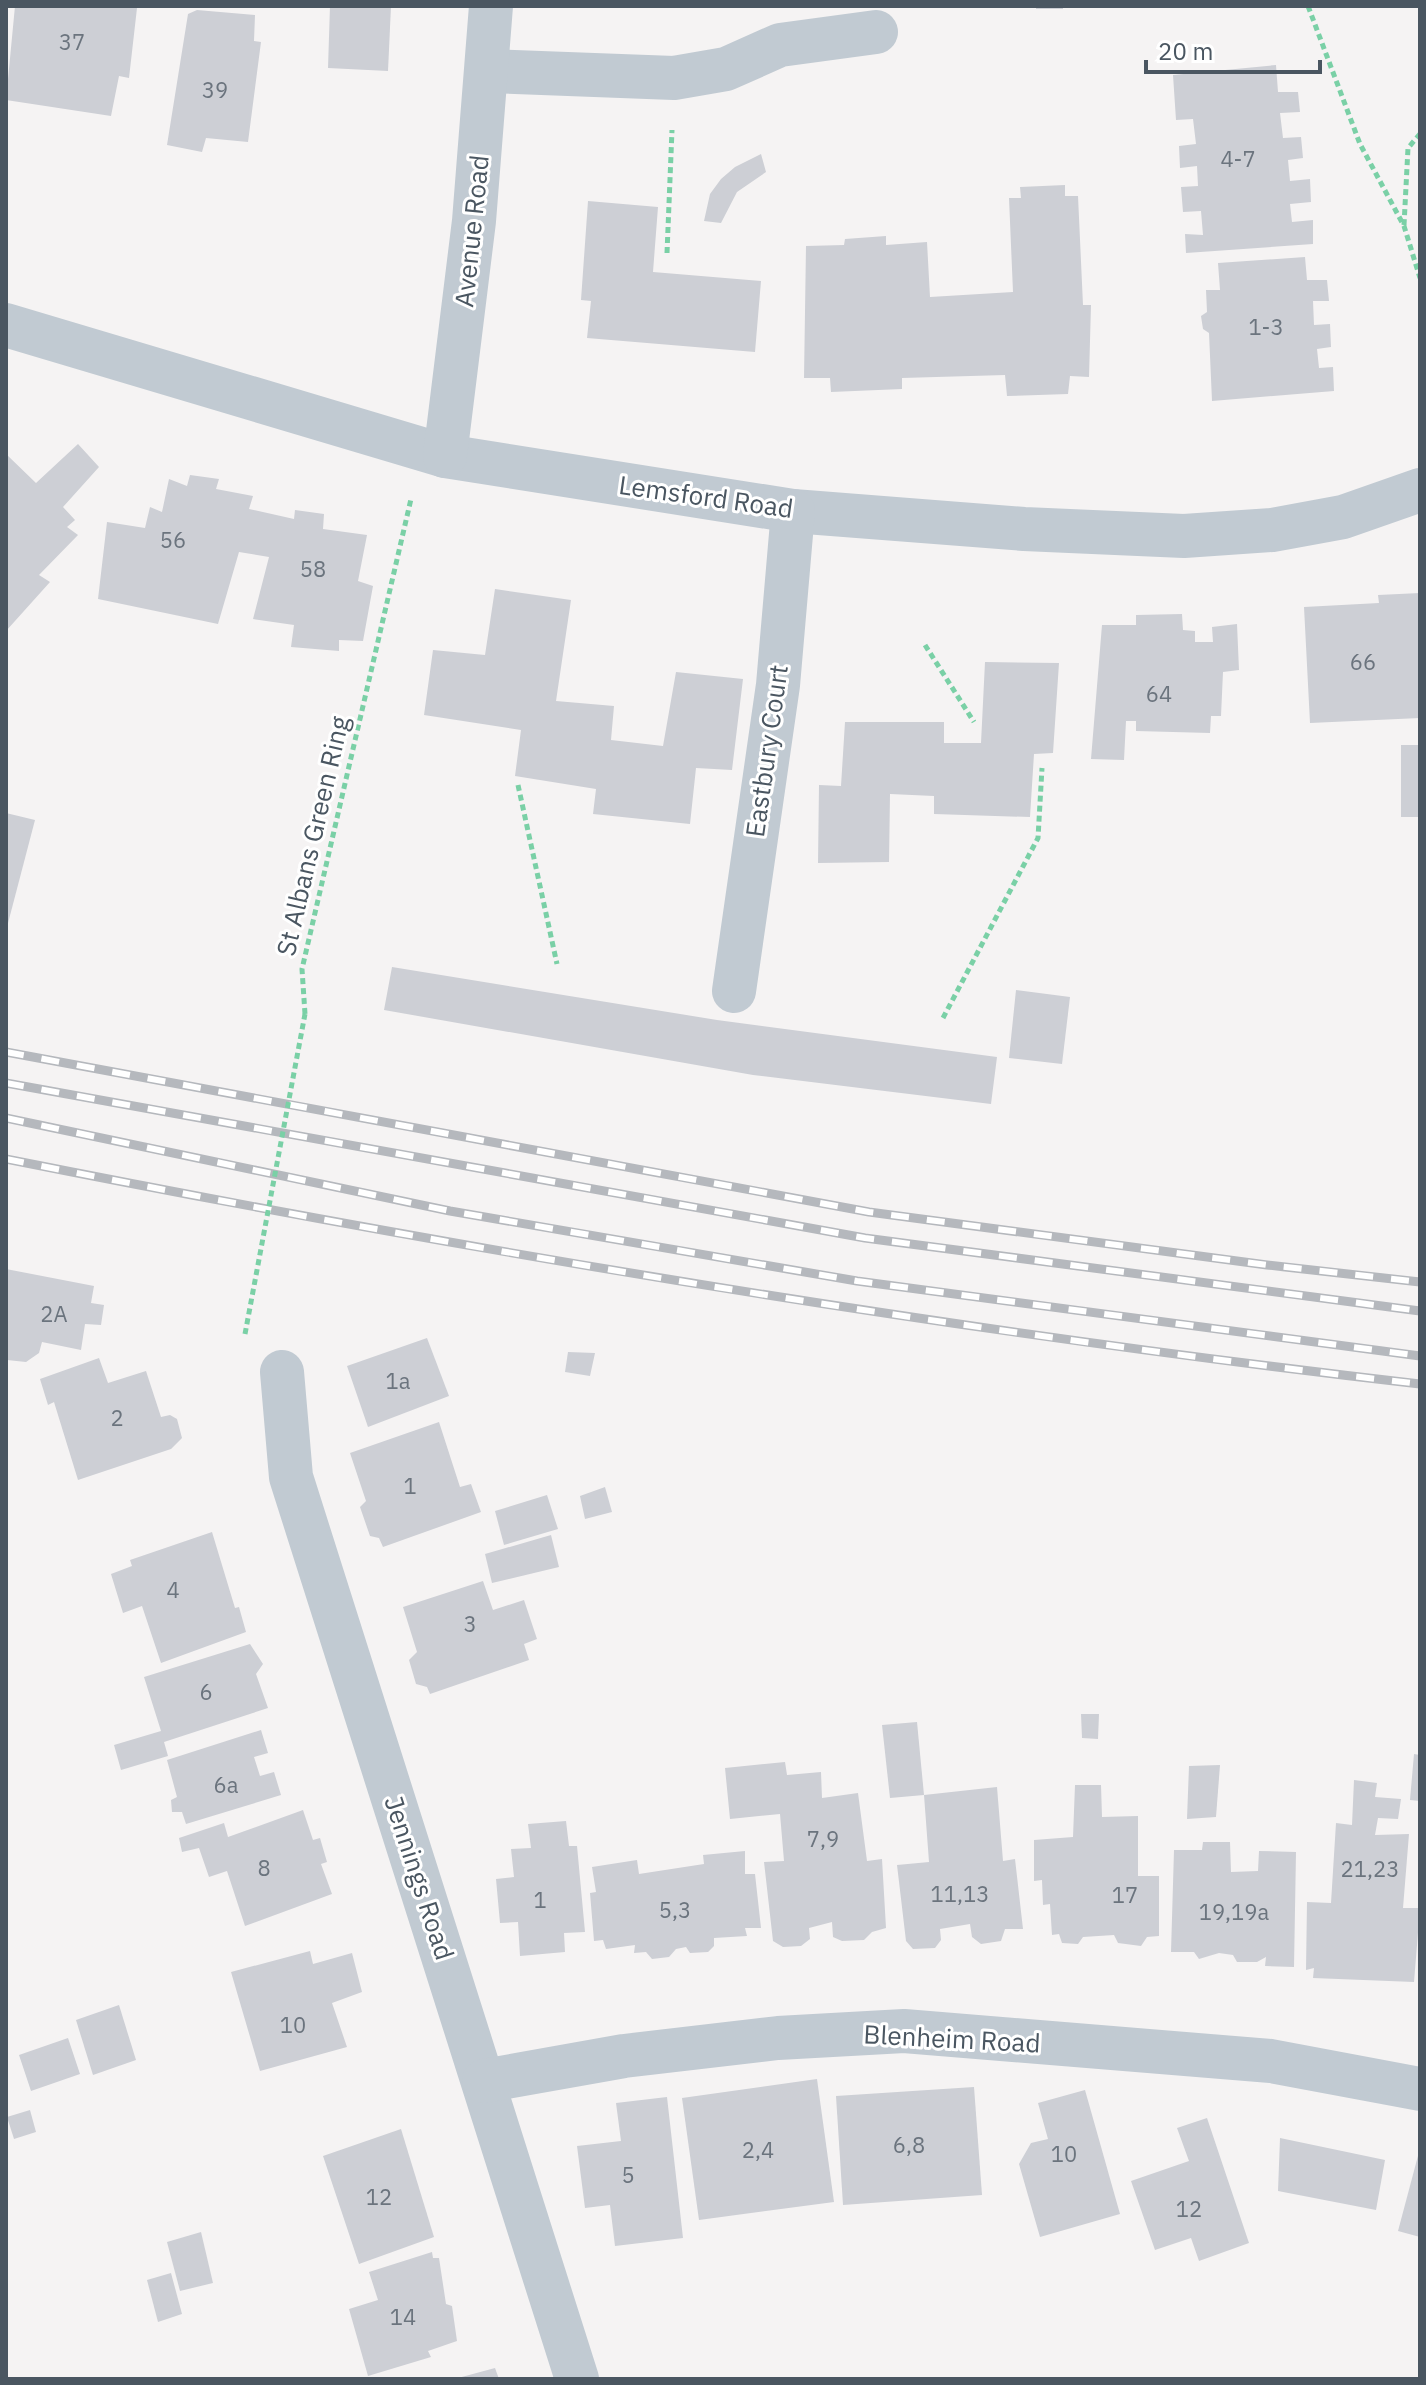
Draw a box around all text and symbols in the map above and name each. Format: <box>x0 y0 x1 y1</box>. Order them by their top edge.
scale bar <box>1146 24 1320 74</box>
house number: 37 <box>59 27 85 56</box>
text: 20 m <box>1158 35 1213 67</box>
house number: 39 <box>202 75 228 104</box>
house number: 4-7 <box>1220 144 1256 173</box>
street label: Avenue Road <box>446 153 496 309</box>
house number: 1-3 <box>1248 312 1284 341</box>
street label: Lemsford Road <box>617 467 795 525</box>
house number: 56 <box>160 525 186 554</box>
house number: 58 <box>300 554 326 583</box>
house number: 66 <box>1350 647 1376 676</box>
street label: Eastbury Court <box>737 663 795 839</box>
house number: 64 <box>1146 679 1172 708</box>
street label: St Albans Green Ring <box>268 712 356 959</box>
house number: 2A <box>40 1299 68 1328</box>
house number: 1a <box>386 1366 411 1395</box>
house number: 2 <box>110 1403 124 1432</box>
house number: 1 <box>403 1471 417 1500</box>
house number: 4 <box>166 1575 180 1604</box>
house number: 3 <box>463 1609 477 1638</box>
house number: 6 <box>199 1677 213 1706</box>
house number: 6a <box>214 1770 239 1799</box>
street label: Jennings Road <box>377 1791 462 1964</box>
house number: 7,9 <box>807 1824 839 1853</box>
house number: 8 <box>257 1853 271 1882</box>
house number: 21,23 <box>1341 1854 1399 1883</box>
house number: 11,13 <box>931 1879 989 1908</box>
house number: 17 <box>1112 1880 1138 1909</box>
house number: 1 <box>533 1885 547 1914</box>
house number: 5,3 <box>659 1895 691 1924</box>
house number: 19,19a <box>1199 1897 1270 1926</box>
house number: 10 <box>280 2010 306 2039</box>
street label: Blenheim Road <box>863 2016 1041 2060</box>
house number: 6,8 <box>893 2130 925 2159</box>
house number: 2,4 <box>742 2135 774 2164</box>
house number: 10 <box>1051 2139 1077 2168</box>
house number: 5 <box>621 2160 635 2189</box>
house number: 12 <box>366 2182 392 2211</box>
house number: 12 <box>1176 2194 1202 2223</box>
house number: 14 <box>390 2302 416 2331</box>

